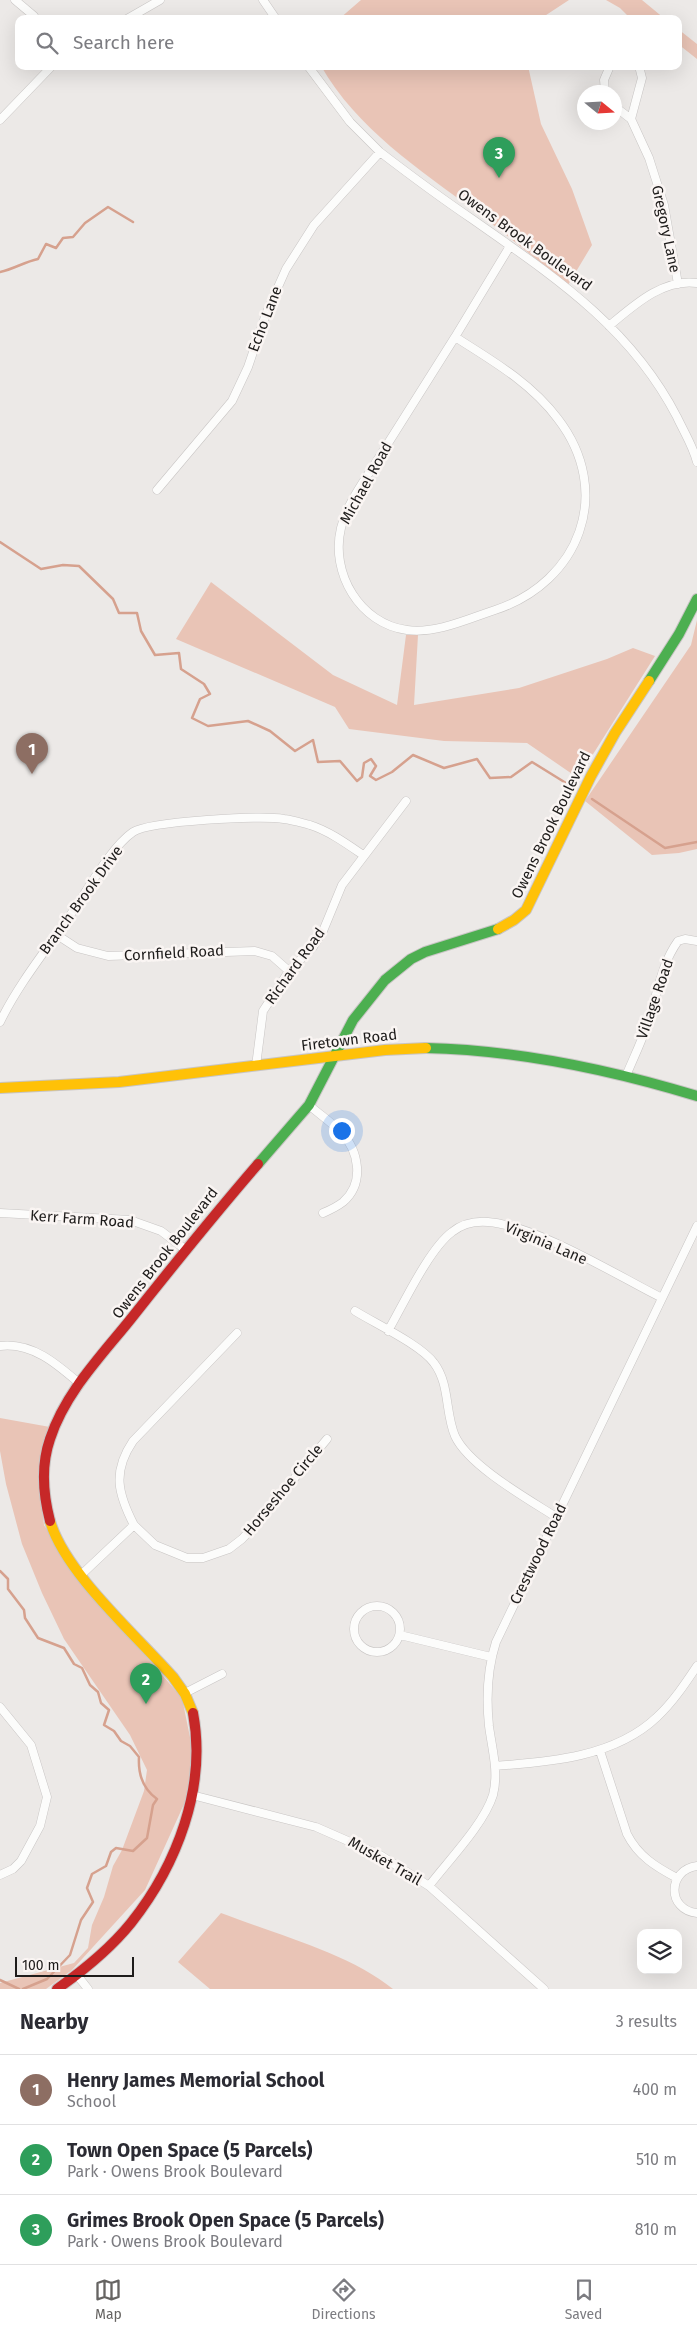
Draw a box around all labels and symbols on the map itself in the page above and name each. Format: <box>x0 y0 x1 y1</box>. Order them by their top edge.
north arrow <box>577 85 622 130</box>
pin: 3 <box>483 137 515 178</box>
street label: Gregory Lane <box>648 184 684 274</box>
street label: Owens Brook Boulevard <box>454 185 596 295</box>
street label: Echo Lane <box>244 284 286 354</box>
street label: Michael Road <box>336 439 396 527</box>
pin: 1 <box>16 733 48 774</box>
street label: Owens Brook Boulevard <box>508 749 594 901</box>
street label: Branch Brook Drive <box>35 842 127 958</box>
street label: Richard Road <box>261 924 329 1008</box>
street label: Cornfield Road <box>124 941 224 965</box>
street label: Village Road <box>633 957 677 1041</box>
street label: Firetown Road <box>300 1025 398 1055</box>
your location <box>329 1118 355 1144</box>
street label: Owens Brook Boulevard <box>108 1184 222 1322</box>
street label: Kerr Farm Road <box>29 1206 135 1232</box>
street label: Virginia Lane <box>502 1218 590 1268</box>
street label: Horseshoe Circle <box>239 1441 327 1539</box>
street label: Crestwood Road <box>506 1501 570 1607</box>
pin: 2 <box>130 1663 162 1704</box>
street label: Musket Trail <box>345 1833 425 1890</box>
scale bar <box>15 1954 134 1977</box>

